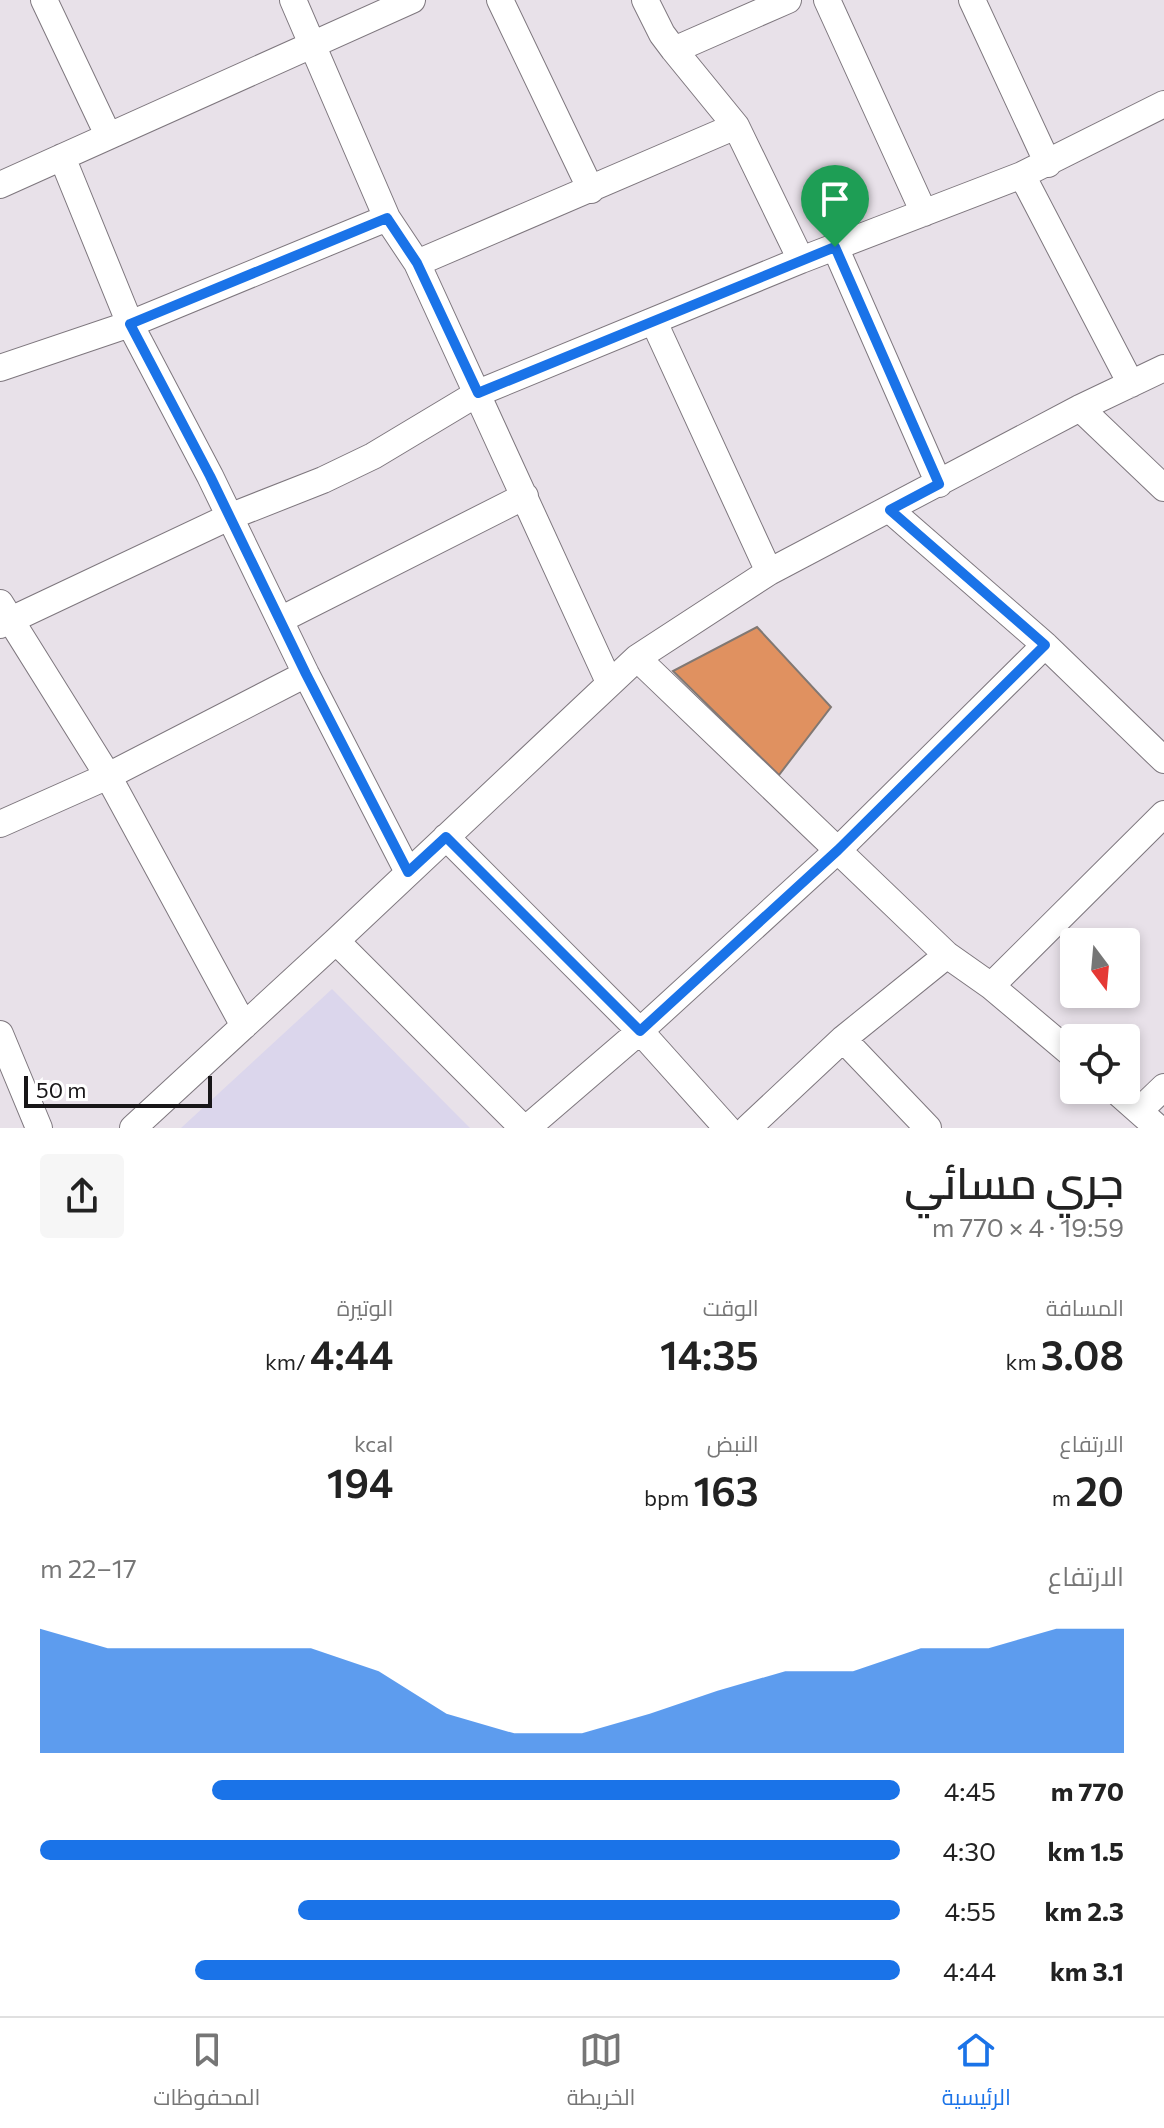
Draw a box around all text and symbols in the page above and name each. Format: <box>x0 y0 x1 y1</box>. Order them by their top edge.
pin <box>801 165 869 247</box>
icon: arrive <box>813 177 857 221</box>
north arrow <box>1060 928 1140 1008</box>
map controls <box>1060 928 1140 1104</box>
button: locate <box>1060 1024 1140 1104</box>
scale bar <box>24 1072 212 1108</box>
text: 50 m <box>36 1076 86 1103</box>
button: share <box>40 1154 124 1238</box>
text: جري مسائي <box>904 1154 1124 1208</box>
text: 19:59 · 4 × 770 m <box>932 1211 1124 1242</box>
text: الوتيرة <box>337 1294 393 1321</box>
text: الوقت <box>703 1294 759 1321</box>
text: المسافة <box>1046 1294 1124 1321</box>
text: 4:44 <box>310 1329 393 1378</box>
text: 14:35 <box>660 1329 759 1378</box>
text: 3.08 <box>1041 1329 1124 1378</box>
text: /km <box>265 1348 310 1375</box>
text: km <box>1006 1348 1041 1375</box>
text: kcal <box>354 1430 393 1457</box>
text: النبض <box>707 1430 759 1457</box>
text: الارتفاع <box>1060 1430 1124 1457</box>
text: 194 <box>327 1457 393 1506</box>
text: 163 <box>693 1465 759 1514</box>
text: 20 <box>1075 1465 1124 1514</box>
text: bpm <box>644 1484 693 1511</box>
text: m <box>1052 1484 1075 1511</box>
text: 17–22 m <box>40 1552 137 1583</box>
text: الارتفاع <box>1048 1560 1124 1591</box>
text: 4:45 <box>944 1775 996 1806</box>
text: 770 m <box>1051 1775 1124 1806</box>
text: 4:30 <box>942 1835 996 1866</box>
text: 1.5 km <box>1048 1835 1124 1866</box>
text: 4:55 <box>944 1895 996 1926</box>
text: 2.3 km <box>1045 1895 1124 1926</box>
text: 4:44 <box>943 1955 996 1986</box>
text: 3.1 km <box>1050 1955 1124 1986</box>
tab: المحفوظات <box>153 2028 260 2118</box>
tab: الخريطة <box>567 2028 635 2118</box>
tab: الرئيسية <box>942 2028 1011 2118</box>

